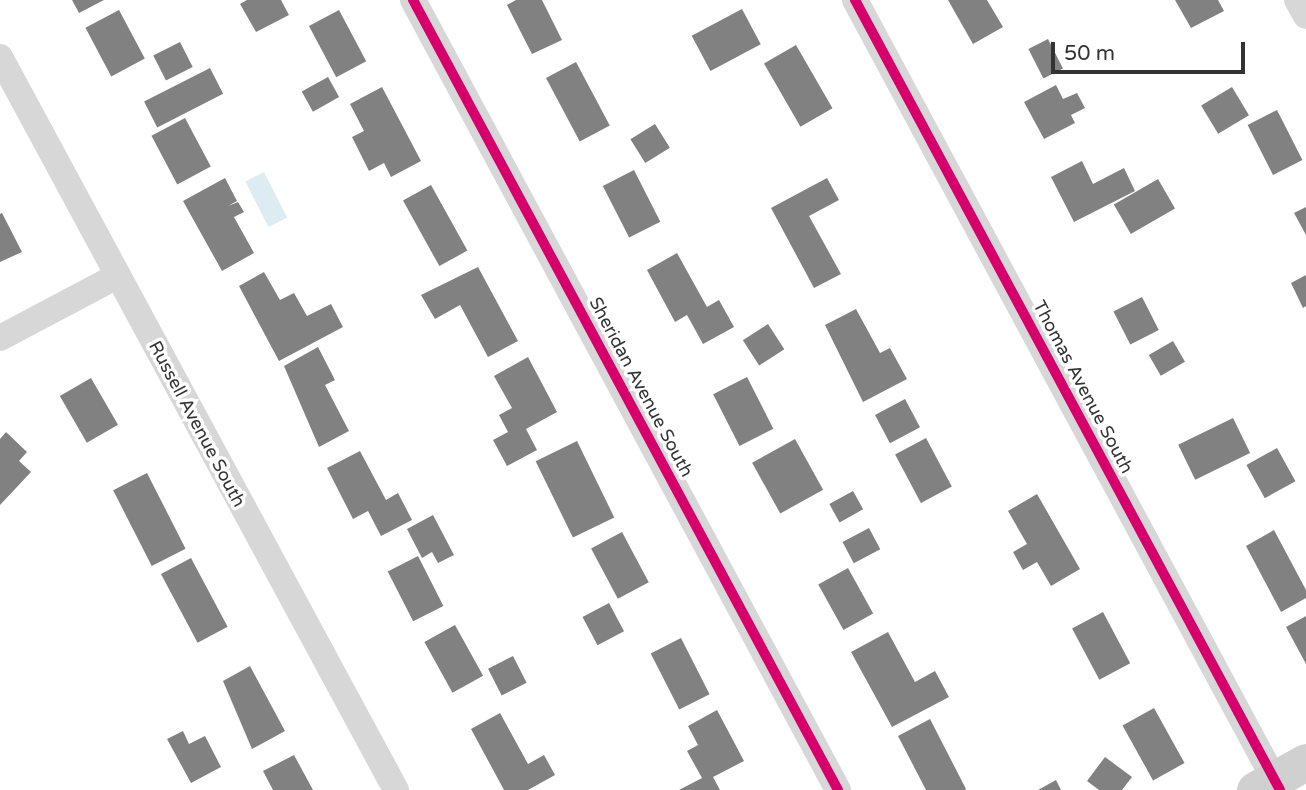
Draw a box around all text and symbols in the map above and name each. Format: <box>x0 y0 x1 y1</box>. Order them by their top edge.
scale bar <box>1054 28 1248 72</box>
text: 50 m <box>1064 41 1115 66</box>
street label: Sheridan Avenue South <box>584 293 698 481</box>
street label: Thomas Avenue South <box>1028 297 1138 477</box>
street label: Russell Avenue South <box>144 337 250 511</box>

